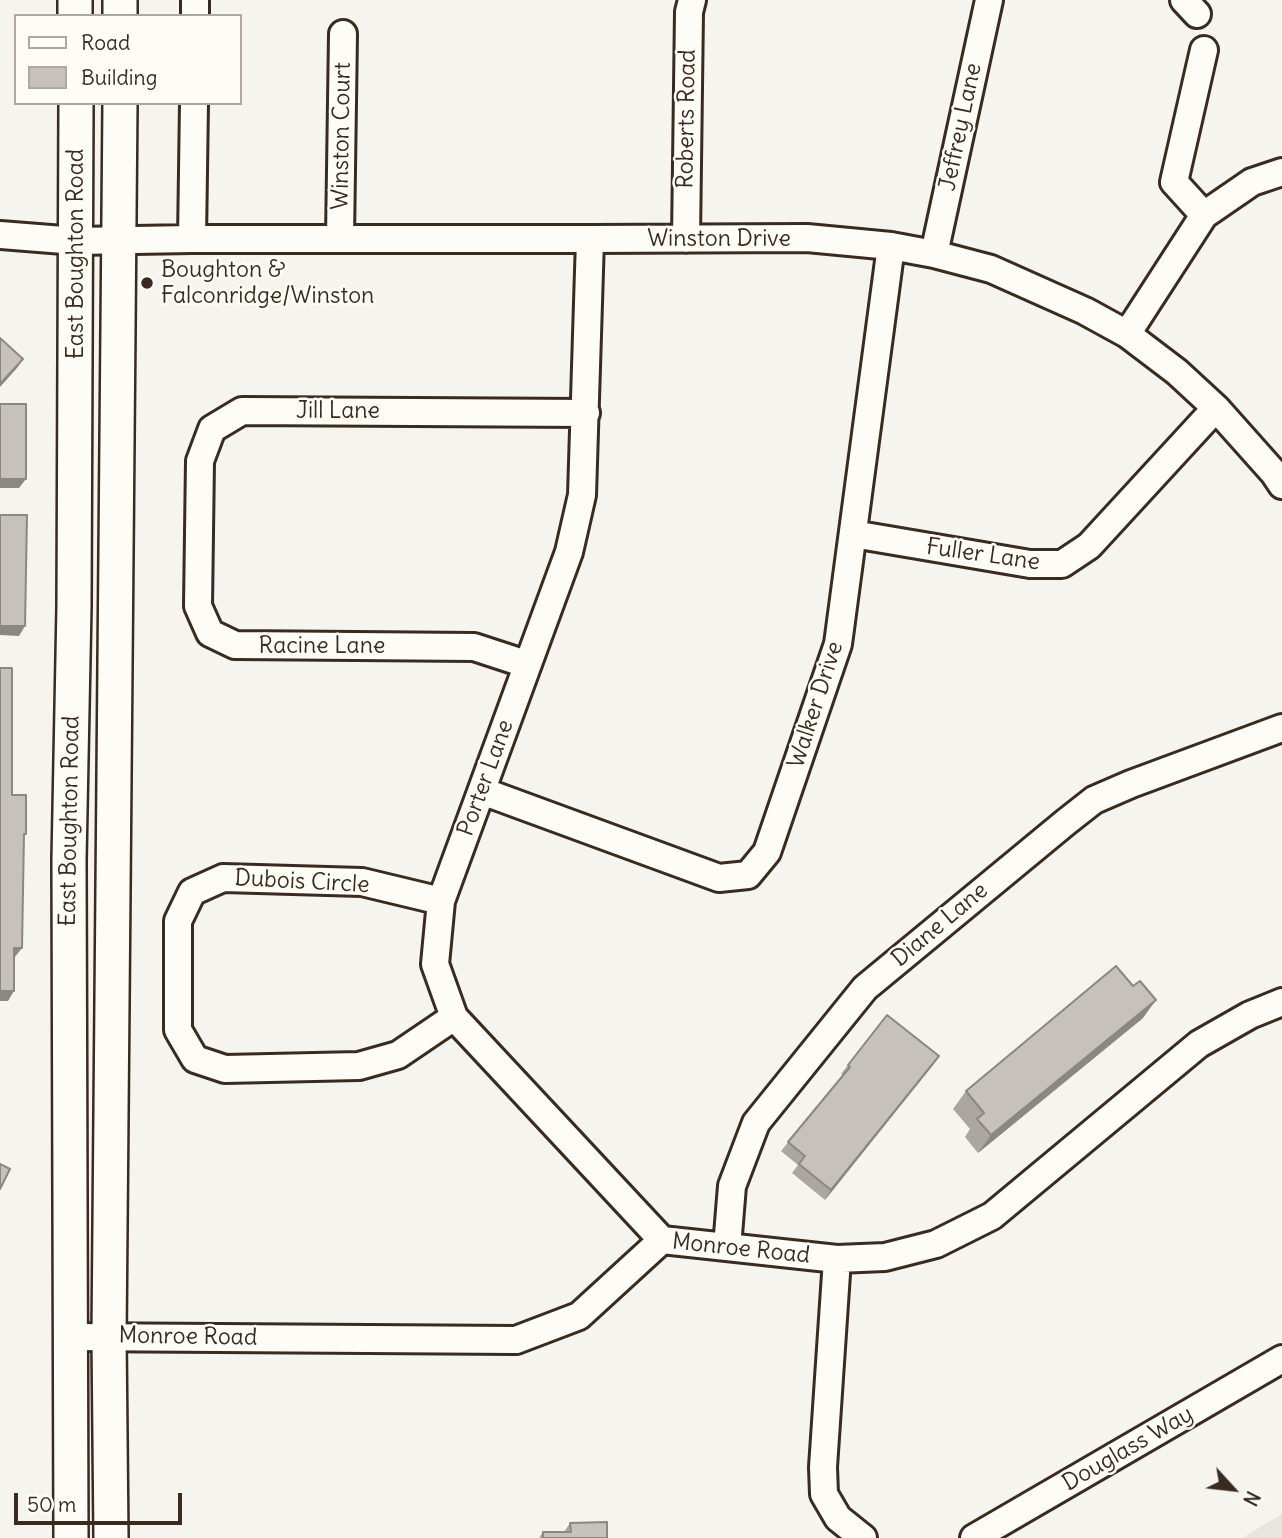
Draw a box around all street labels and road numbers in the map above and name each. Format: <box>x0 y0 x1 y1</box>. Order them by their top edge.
street label: Roberts Road <box>672 49 702 189</box>
street label: Jeffrey Lane <box>934 61 988 193</box>
street label: Winston Court <box>327 62 357 210</box>
street label: East Boughton Road <box>62 149 90 359</box>
street label: Winston Drive <box>647 225 791 253</box>
street label: Jill Lane <box>296 397 380 425</box>
street label: Fuller Lane <box>924 533 1042 577</box>
street label: Racine Lane <box>259 632 385 660</box>
street label: Walker Drive <box>783 638 849 772</box>
street label: East Boughton Road <box>54 715 86 927</box>
street label: Porter Lane <box>452 716 520 840</box>
street label: Dubois Circle <box>234 865 370 899</box>
street label: Diane Lane <box>886 877 994 973</box>
street label: Monroe Road <box>671 1228 811 1270</box>
street label: Monroe Road <box>118 1322 258 1352</box>
street label: Douglass Way <box>1058 1400 1198 1498</box>

